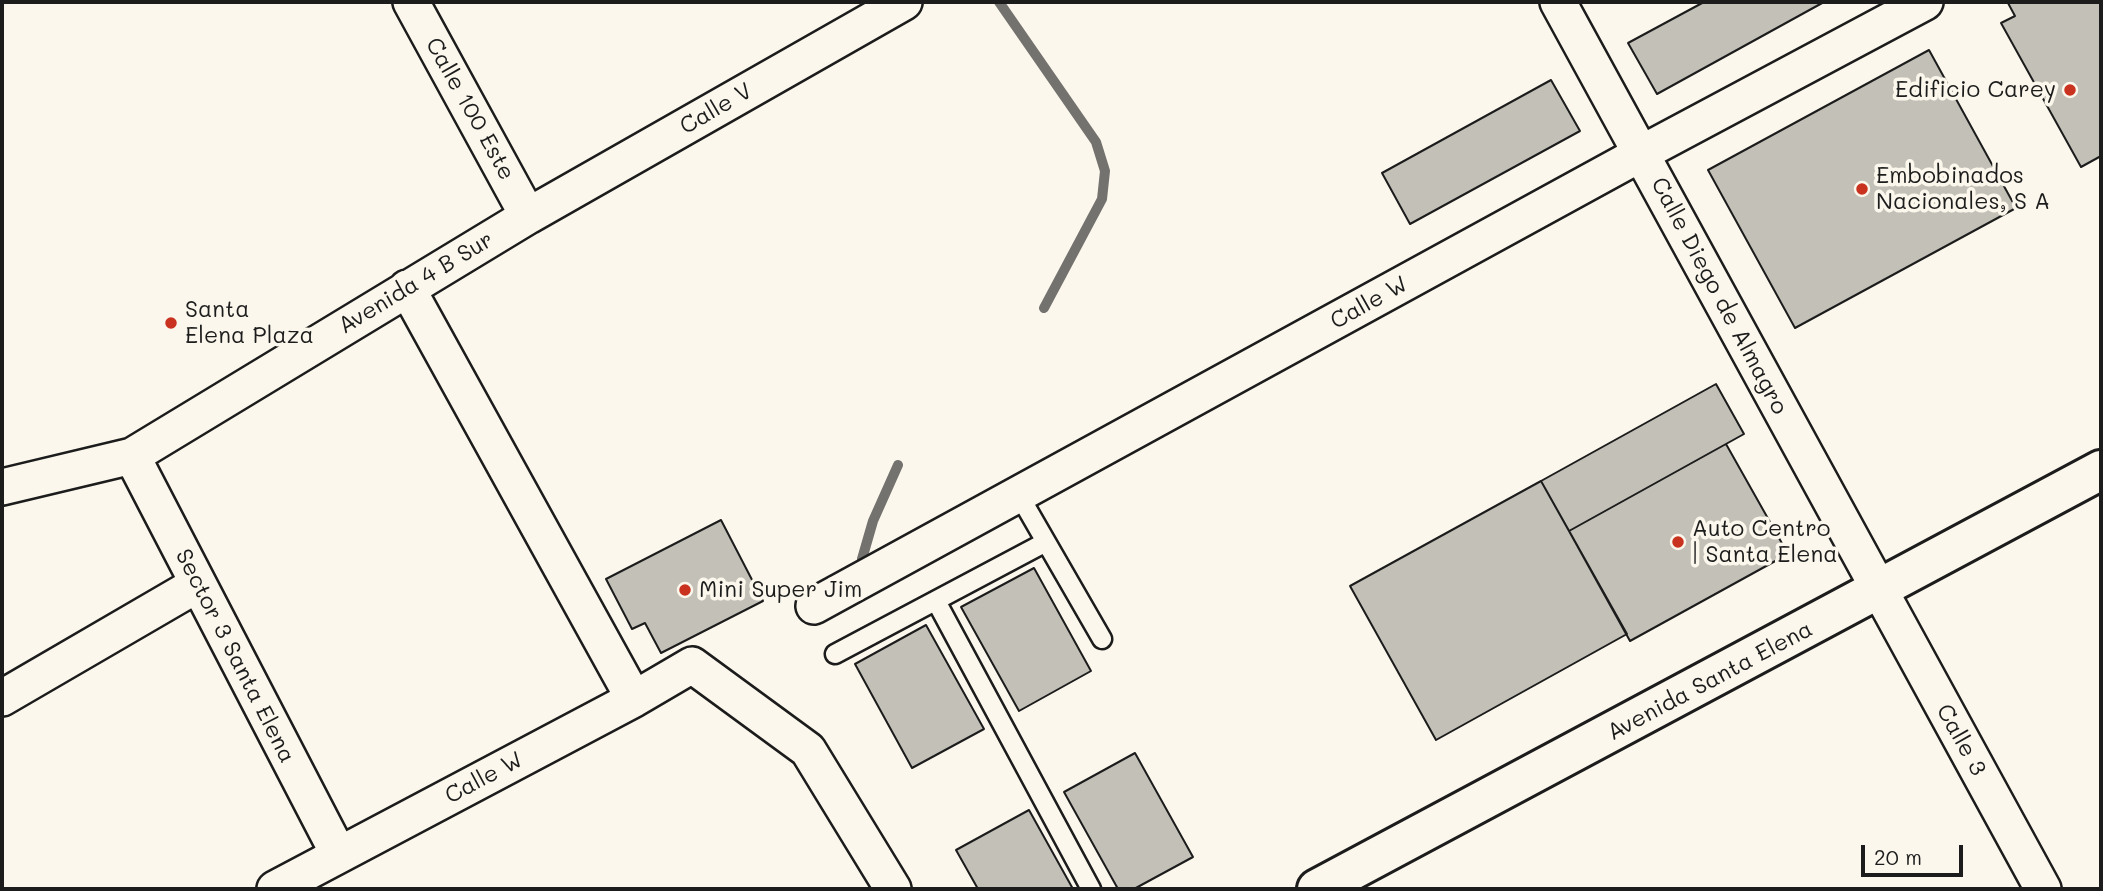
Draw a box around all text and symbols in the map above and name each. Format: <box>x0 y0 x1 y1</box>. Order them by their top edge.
street label: Calle 100 Este <box>419 33 521 185</box>
place label: Edificio Carey <box>1895 76 2056 104</box>
street label: Calle V <box>675 77 757 141</box>
marker: Edificio Carey <box>2062 82 2078 98</box>
place label: Embobinados Nacionales, S A <box>1876 162 2050 216</box>
street label: Calle Diego de Almagro <box>1645 173 1793 419</box>
marker: Embobinados Nacionales, S A <box>1854 181 1870 197</box>
street label: Avenida 4 B Sur <box>334 226 498 340</box>
street label: Calle W <box>1326 271 1412 335</box>
place label: Santa Elena Plaza <box>185 296 314 350</box>
marker: Santa Elena Plaza <box>163 315 179 331</box>
place label: Auto Centro | Santa Elena <box>1692 515 1838 569</box>
marker: Auto Centro | Santa Elena <box>1670 534 1686 550</box>
street label: Sector 3 Santa Elena <box>169 544 301 768</box>
place label: Mini Super Jim <box>699 576 862 604</box>
marker: Mini Super Jim <box>677 582 693 598</box>
street label: Avenida Santa Elena <box>1603 615 1817 747</box>
street label: Calle 3 <box>1930 699 1992 781</box>
street label: Calle W <box>440 746 528 810</box>
scale bar <box>1865 832 1966 876</box>
text: 20 m <box>1874 843 1922 870</box>

